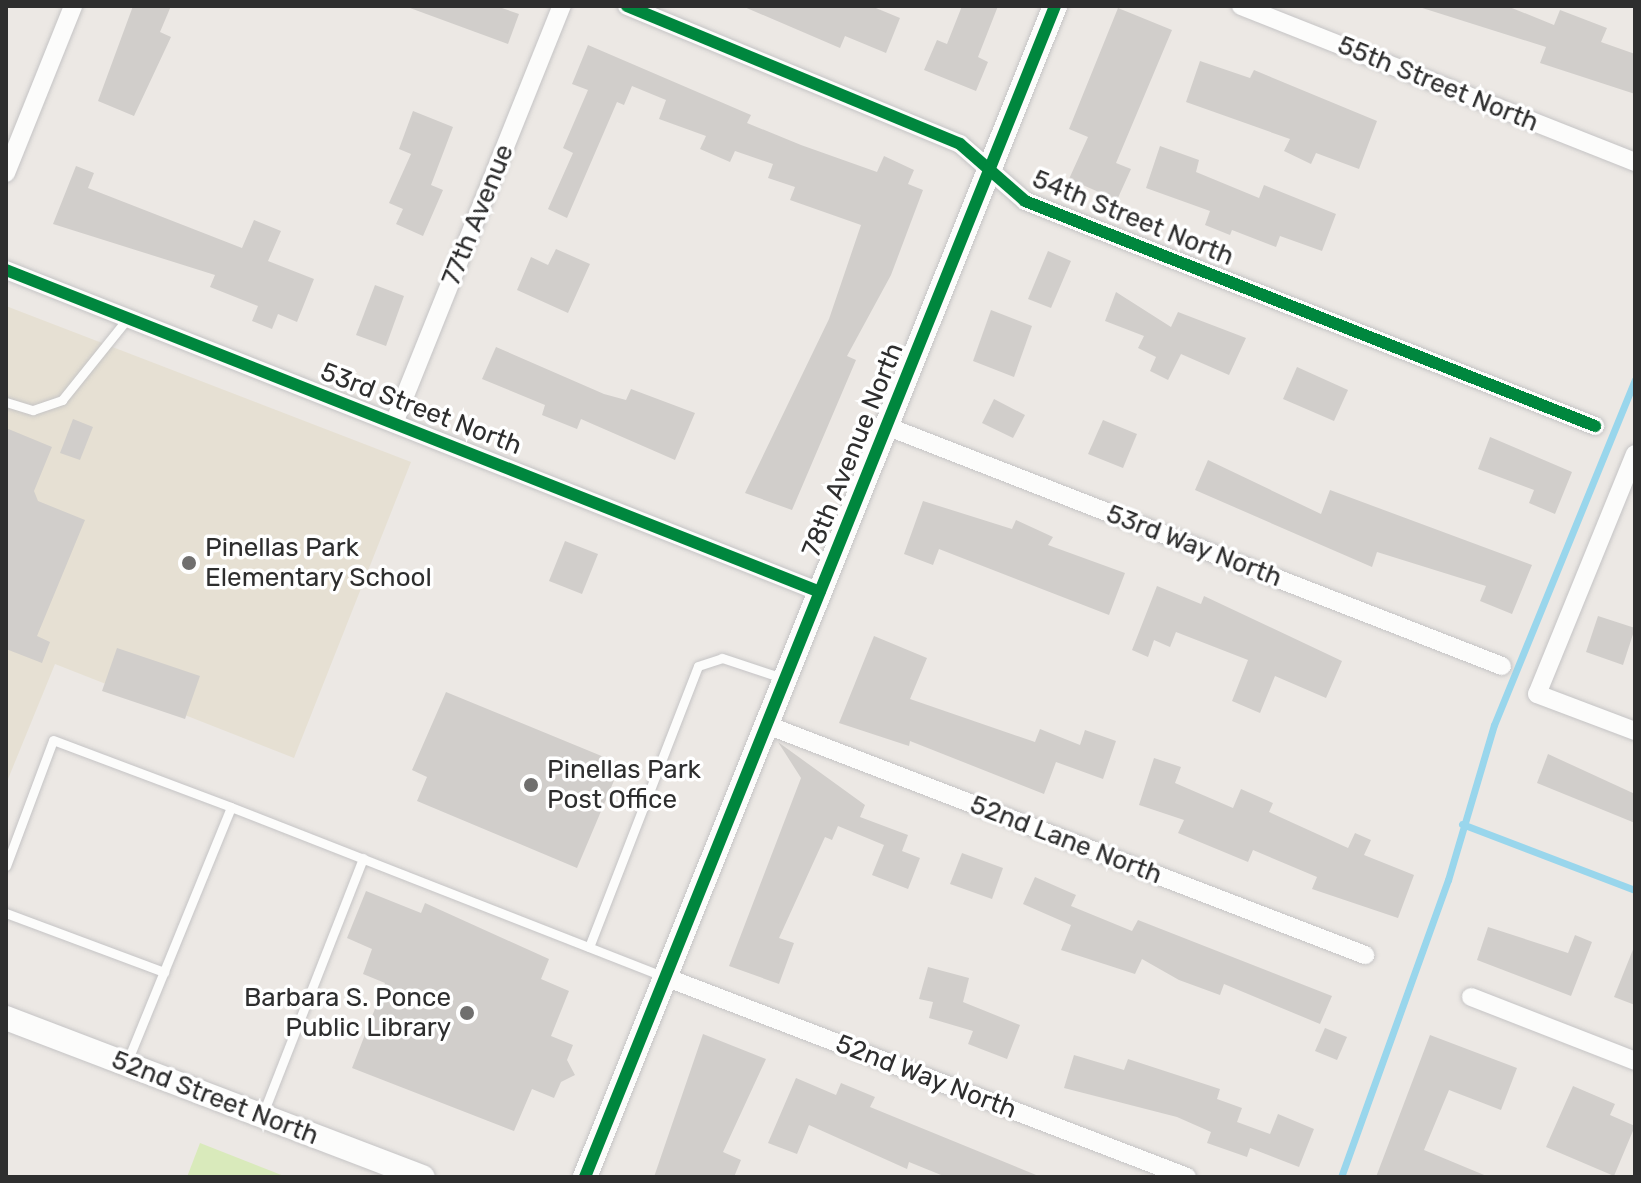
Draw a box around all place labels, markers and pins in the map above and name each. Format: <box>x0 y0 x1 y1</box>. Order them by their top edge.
place label: Pinellas Park Elementary School <box>205 532 433 594</box>
marker: Pinellas Park Elementary School <box>180 554 198 572</box>
place label: Pinellas Park Post Office <box>547 754 701 816</box>
marker: Pinellas Park Post Office <box>522 776 540 794</box>
place label: Barbara S. Ponce Public Library <box>244 982 451 1044</box>
marker: Barbara S. Ponce Public Library <box>458 1004 476 1022</box>

